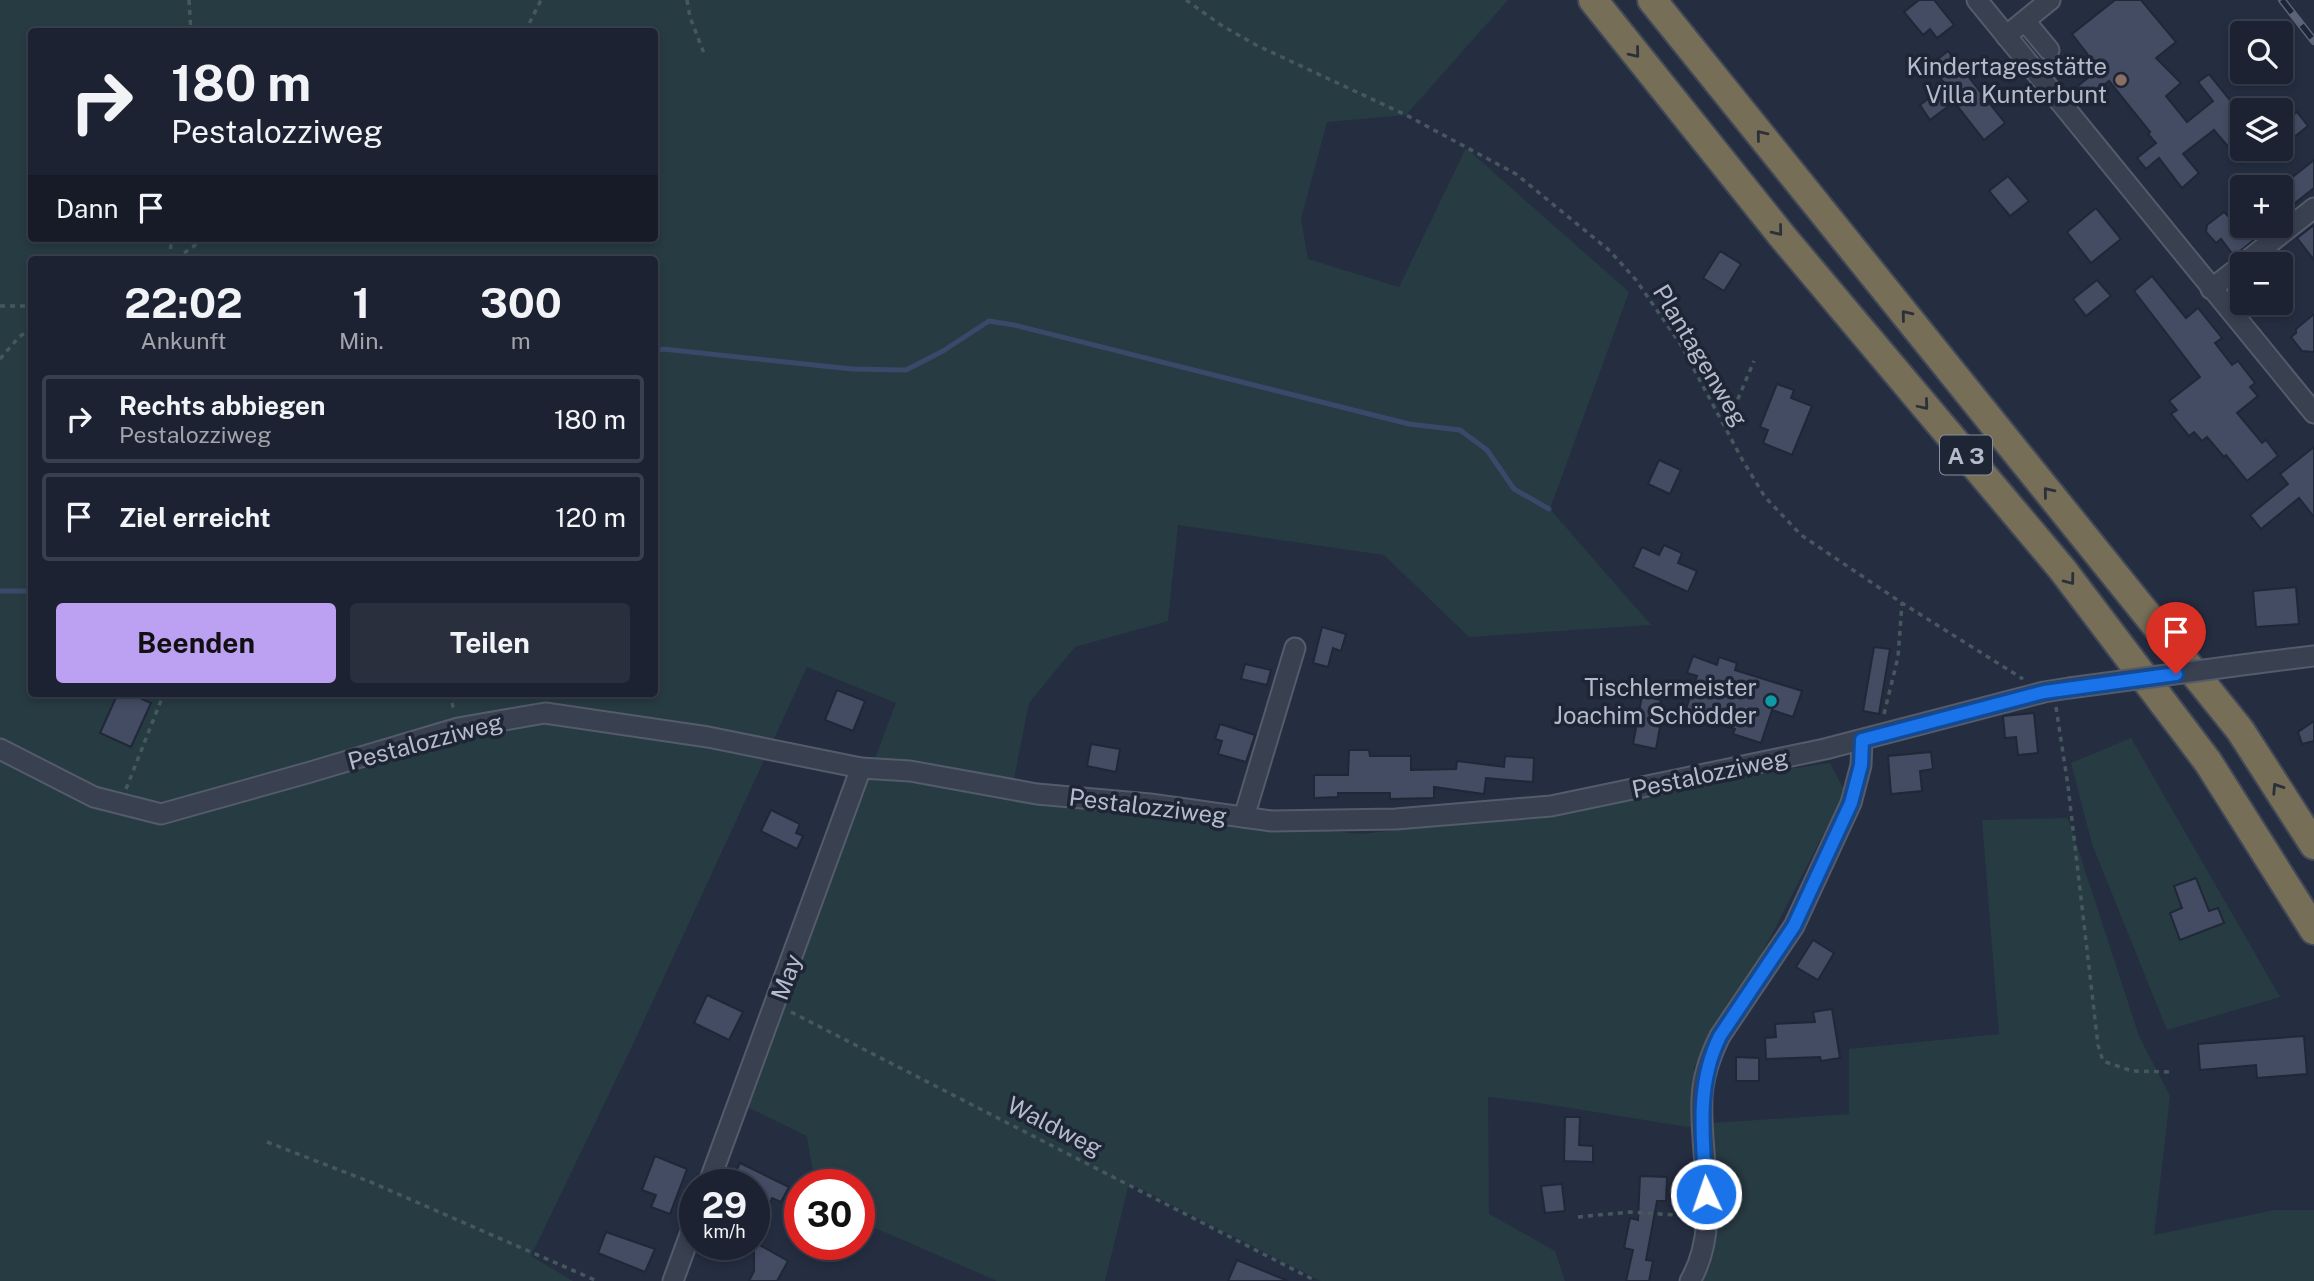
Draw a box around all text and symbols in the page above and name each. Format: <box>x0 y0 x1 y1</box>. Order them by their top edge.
map controls <box>2230 21 2293 315</box>
button: search <box>2230 21 2293 84</box>
one-way arrow <box>1627 46 1640 58</box>
place label: Kindertagesstätte Villa Kunterbunt <box>1906 52 2107 108</box>
text: 180 m <box>171 54 311 112</box>
icon: right <box>56 56 147 147</box>
marker: Kindertagesstätte Villa Kunterbunt <box>2113 72 2129 88</box>
button: layers <box>2230 98 2293 161</box>
text: Pestalozziweg <box>171 113 383 150</box>
one-way arrow <box>1757 131 1769 144</box>
button: + <box>2230 175 2293 238</box>
icon: arrive <box>132 189 170 227</box>
text: Dann <box>56 193 118 224</box>
one-way arrow <box>1770 222 1782 235</box>
button: − <box>2230 252 2293 315</box>
text: 22:02 <box>124 278 243 327</box>
text: 1 <box>352 278 370 327</box>
text: 300 <box>480 278 562 327</box>
street label: Plantagenweg <box>1648 279 1754 431</box>
one-way arrow <box>1901 310 1914 322</box>
text: Ankunft <box>140 327 226 354</box>
text: Min. <box>339 327 384 354</box>
text: m <box>511 327 531 354</box>
text: Rechts abbiegen <box>119 390 325 421</box>
one-way arrow <box>1916 397 1928 410</box>
icon: right <box>60 400 98 438</box>
text: 180 m <box>554 404 626 435</box>
text: Pestalozziweg <box>119 421 272 448</box>
road number: A 3 <box>1940 436 1992 475</box>
one-way arrow <box>2044 487 2057 499</box>
icon: arrive <box>60 498 98 536</box>
text: Ziel erreicht <box>119 502 271 533</box>
text: 120 m <box>555 502 626 533</box>
one-way arrow <box>2061 572 2074 584</box>
pin <box>2146 602 2206 674</box>
button: Beenden <box>56 603 336 683</box>
button: Teilen <box>350 603 630 683</box>
icon: arrive <box>2157 613 2195 651</box>
place label: Tischlermeister Joachim Schödder <box>1554 673 1757 729</box>
marker: Tischlermeister Joachim Schödder <box>1763 693 1779 709</box>
street label: Pestalozziweg <box>345 707 505 775</box>
street label: Pestalozziweg <box>1629 743 1791 803</box>
street label: Pestalozziweg <box>1067 782 1229 830</box>
one-way arrow <box>2273 783 2285 796</box>
street label: May <box>765 950 807 1004</box>
street label: Waldweg <box>1003 1090 1107 1162</box>
position arrow <box>1669 1157 1743 1231</box>
speed limit sign: 30 <box>784 1169 875 1260</box>
text: 29 <box>702 1185 747 1226</box>
text: km/h <box>703 1221 746 1242</box>

